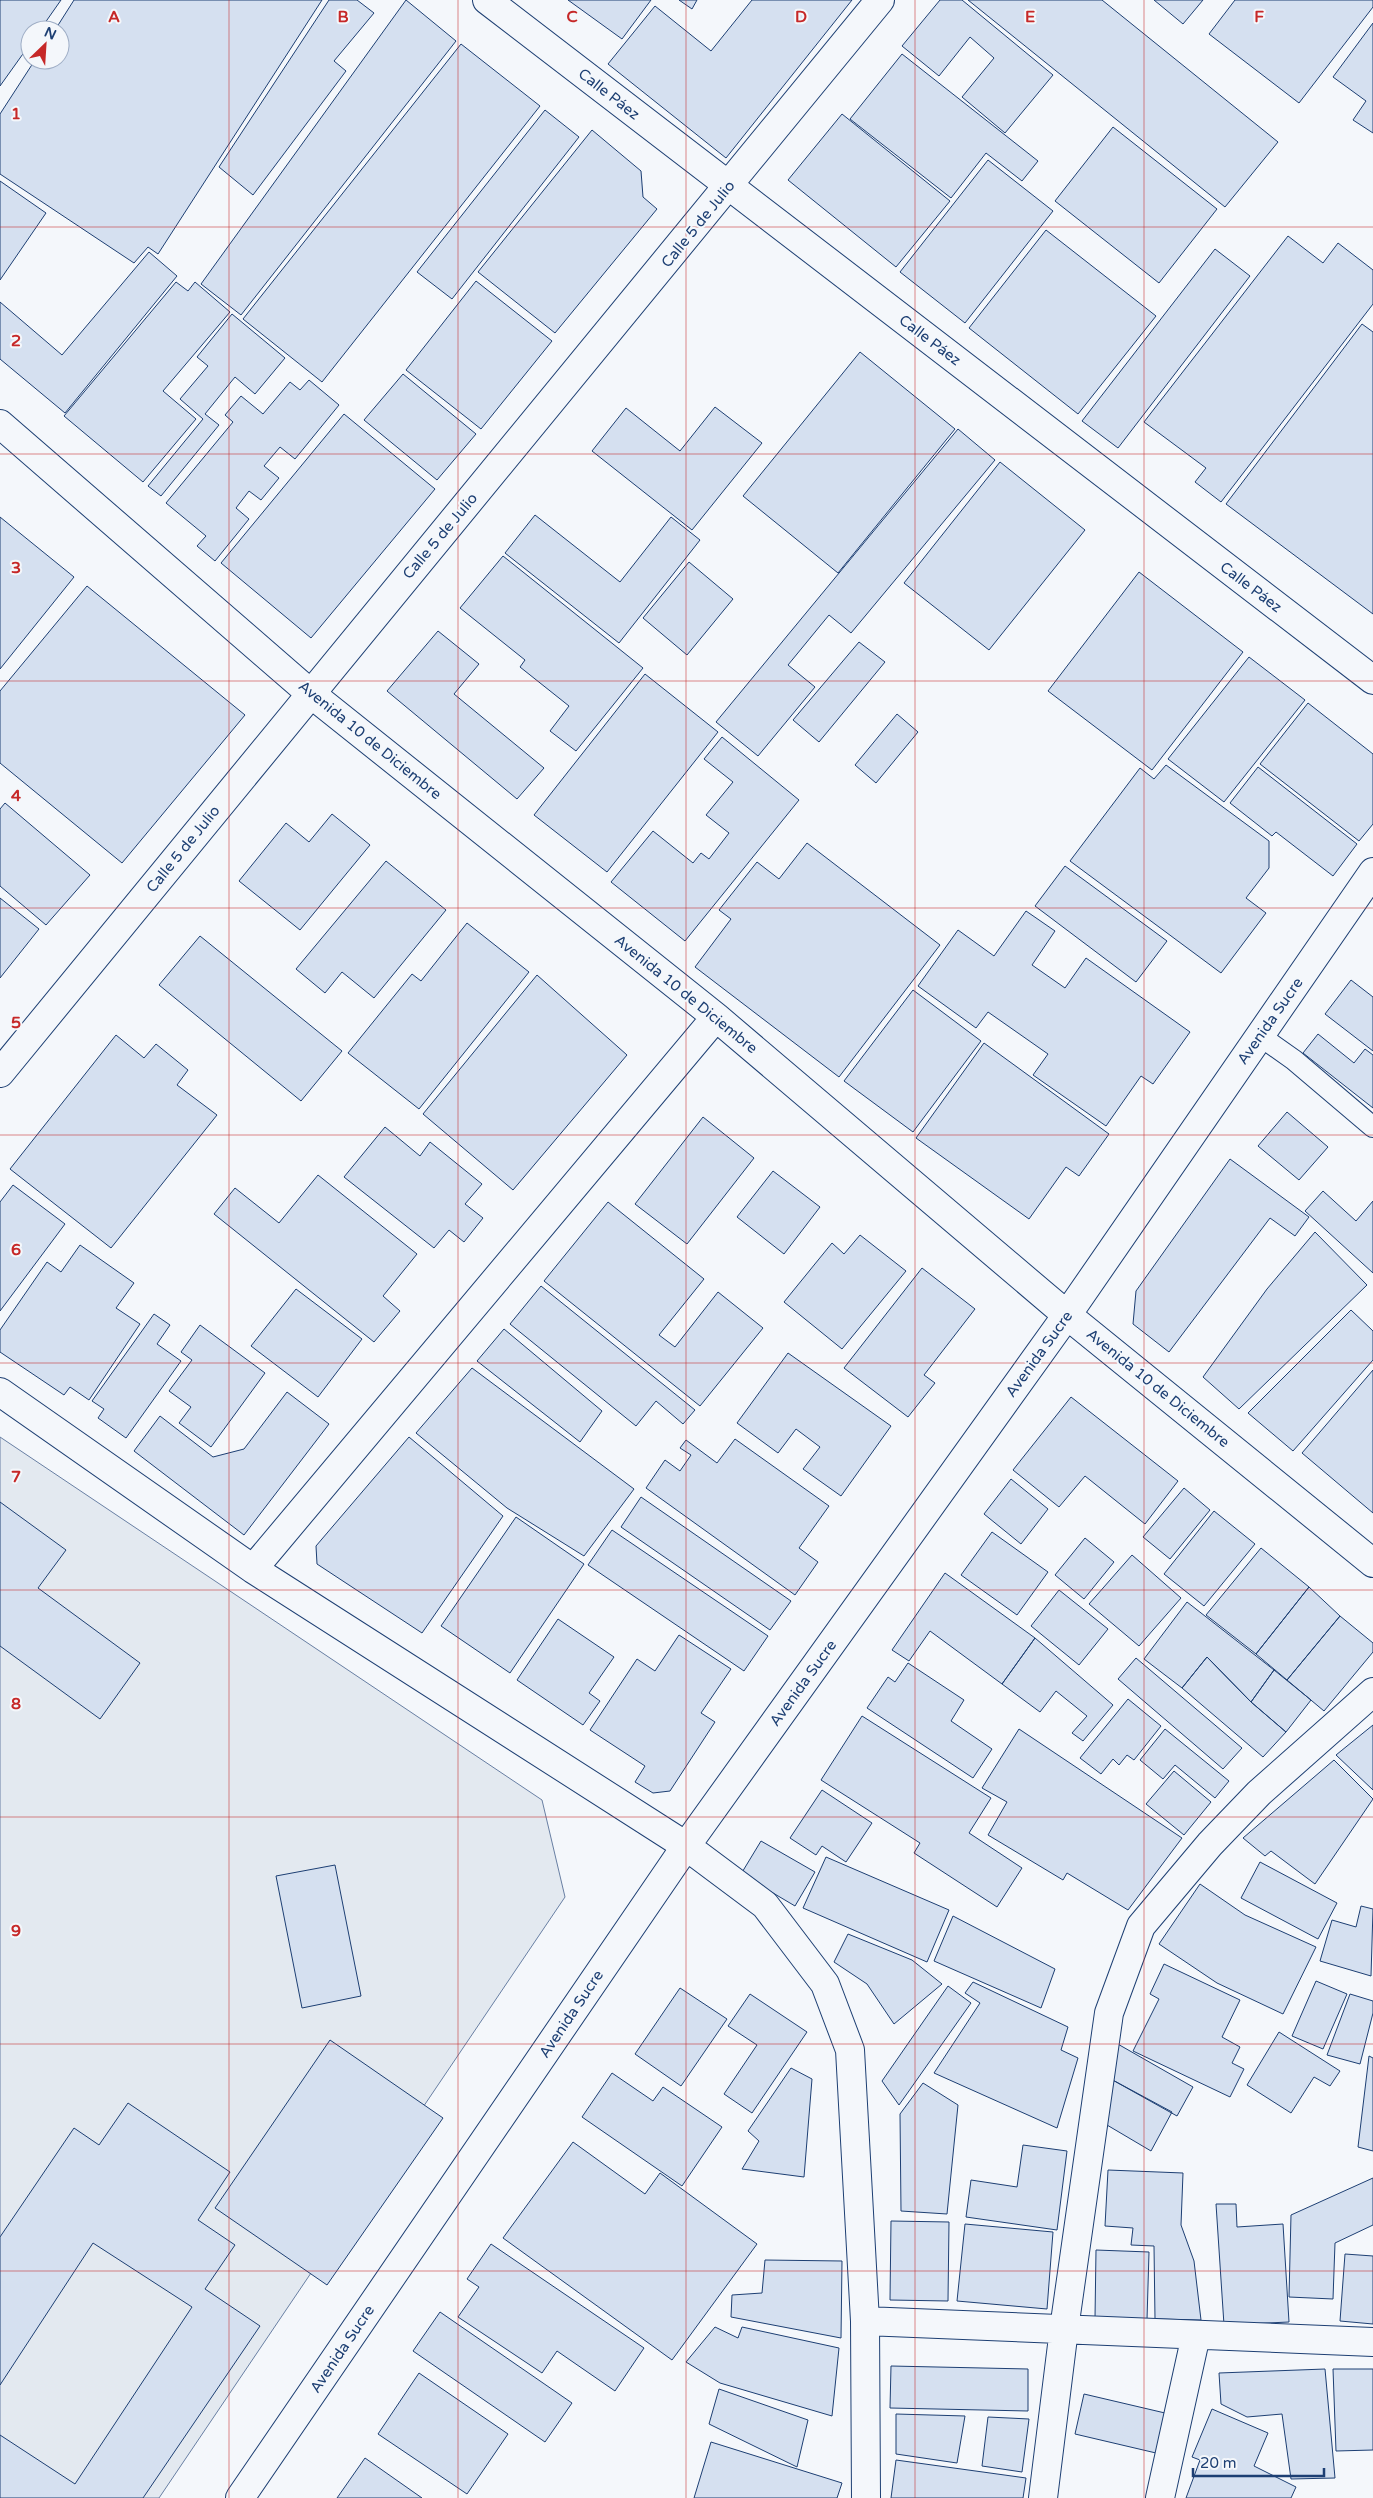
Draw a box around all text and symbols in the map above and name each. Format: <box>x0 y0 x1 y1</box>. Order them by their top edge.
text: A <box>108 7 120 27</box>
text: B <box>337 7 349 27</box>
text: C <box>566 7 578 27</box>
text: D <box>795 7 807 27</box>
text: E <box>1025 7 1035 27</box>
text: F <box>1254 7 1264 27</box>
north arrow <box>20 20 70 70</box>
text: N <box>42 24 59 44</box>
street label: Calle Páez <box>575 64 643 124</box>
text: 1 <box>11 104 21 124</box>
street label: Calle 5 de Julio <box>657 177 739 271</box>
street label: Calle Páez <box>896 311 964 369</box>
text: 2 <box>11 331 21 351</box>
street label: Calle 5 de Julio <box>399 489 481 583</box>
text: 3 <box>11 558 21 578</box>
street label: Calle Páez <box>1217 558 1285 616</box>
street label: Avenida 10 de Diciembre <box>295 677 445 803</box>
text: 4 <box>11 786 21 806</box>
street label: Calle 5 de Julio <box>142 802 224 896</box>
street label: Avenida 10 de Diciembre <box>611 931 761 1057</box>
street label: Avenida Sucre <box>1233 974 1307 1068</box>
text: 5 <box>11 1013 21 1033</box>
text: 6 <box>11 1240 21 1260</box>
street label: Avenida Sucre <box>1002 1307 1076 1401</box>
street label: Avenida 10 de Diciembre <box>1083 1325 1233 1451</box>
text: 7 <box>11 1467 21 1487</box>
street label: Avenida Sucre <box>766 1636 840 1730</box>
text: 8 <box>11 1694 21 1714</box>
text: 9 <box>11 1921 21 1941</box>
street label: Avenida Sucre <box>535 1967 607 2061</box>
street label: Avenida Sucre <box>306 2302 378 2396</box>
scale bar <box>1193 2446 1324 2478</box>
text: 20 m <box>1200 2454 1237 2472</box>

